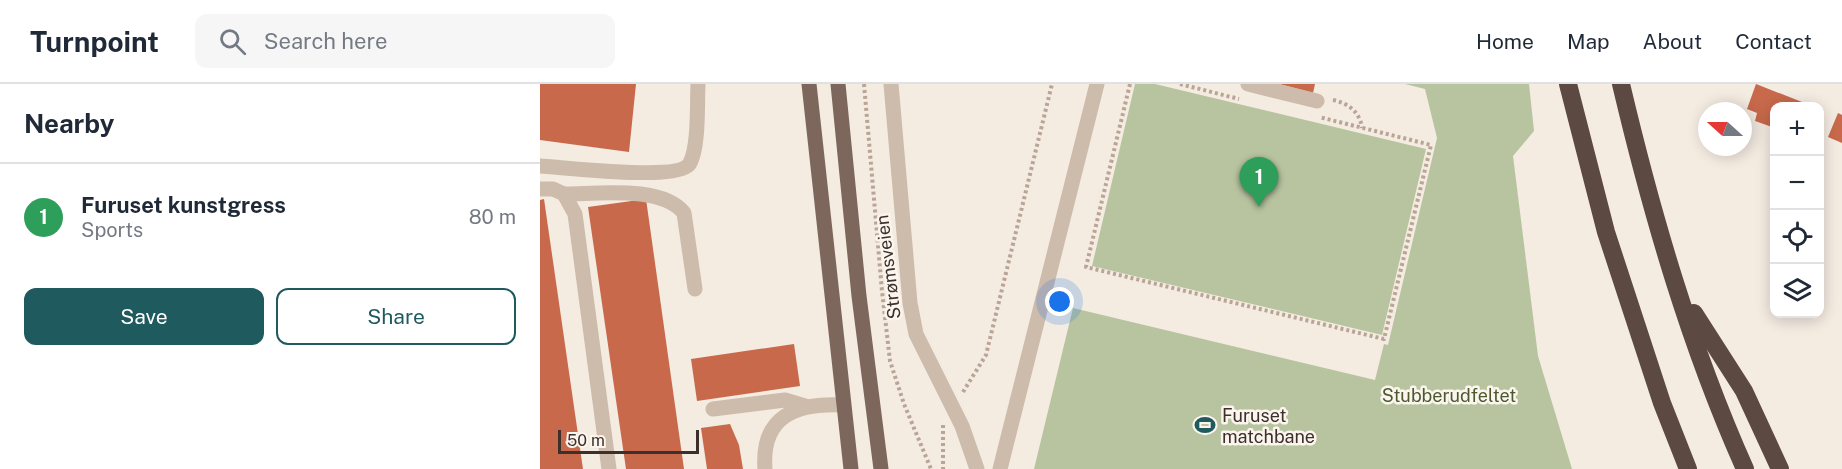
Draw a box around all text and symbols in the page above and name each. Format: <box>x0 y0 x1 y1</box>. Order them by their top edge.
search box <box>195 14 615 68</box>
text: Turnpoint <box>30 25 159 58</box>
icon: search <box>216 25 249 58</box>
text: Search here <box>264 28 387 54</box>
text: Home <box>1476 29 1534 54</box>
text: Map <box>1567 29 1610 54</box>
text: About <box>1643 29 1702 54</box>
text: Contact <box>1735 29 1812 54</box>
north arrow <box>1698 102 1752 156</box>
map controls <box>1770 102 1824 318</box>
button: + <box>1770 102 1824 156</box>
text: Nearby <box>24 108 114 139</box>
button: − <box>1770 156 1824 210</box>
pin: 1 <box>1240 158 1278 207</box>
text: Furuset kunstgress <box>81 192 286 218</box>
text: 1 <box>39 205 48 229</box>
text: 80 m <box>469 205 516 229</box>
button: locate <box>1770 210 1824 264</box>
street label: Strømsveien <box>871 214 905 320</box>
text: Sports <box>81 218 143 242</box>
button: layers <box>1770 264 1824 318</box>
your location <box>1045 287 1074 316</box>
button: Save <box>24 288 264 345</box>
button: Share <box>276 288 516 345</box>
park label: Stubberudfeltet <box>1382 385 1516 406</box>
place label: Furuset matchbane <box>1222 405 1315 447</box>
sports icon: Furuset matchbane <box>1193 413 1217 437</box>
scale bar <box>558 427 699 454</box>
text: 50 m <box>567 431 605 450</box>

